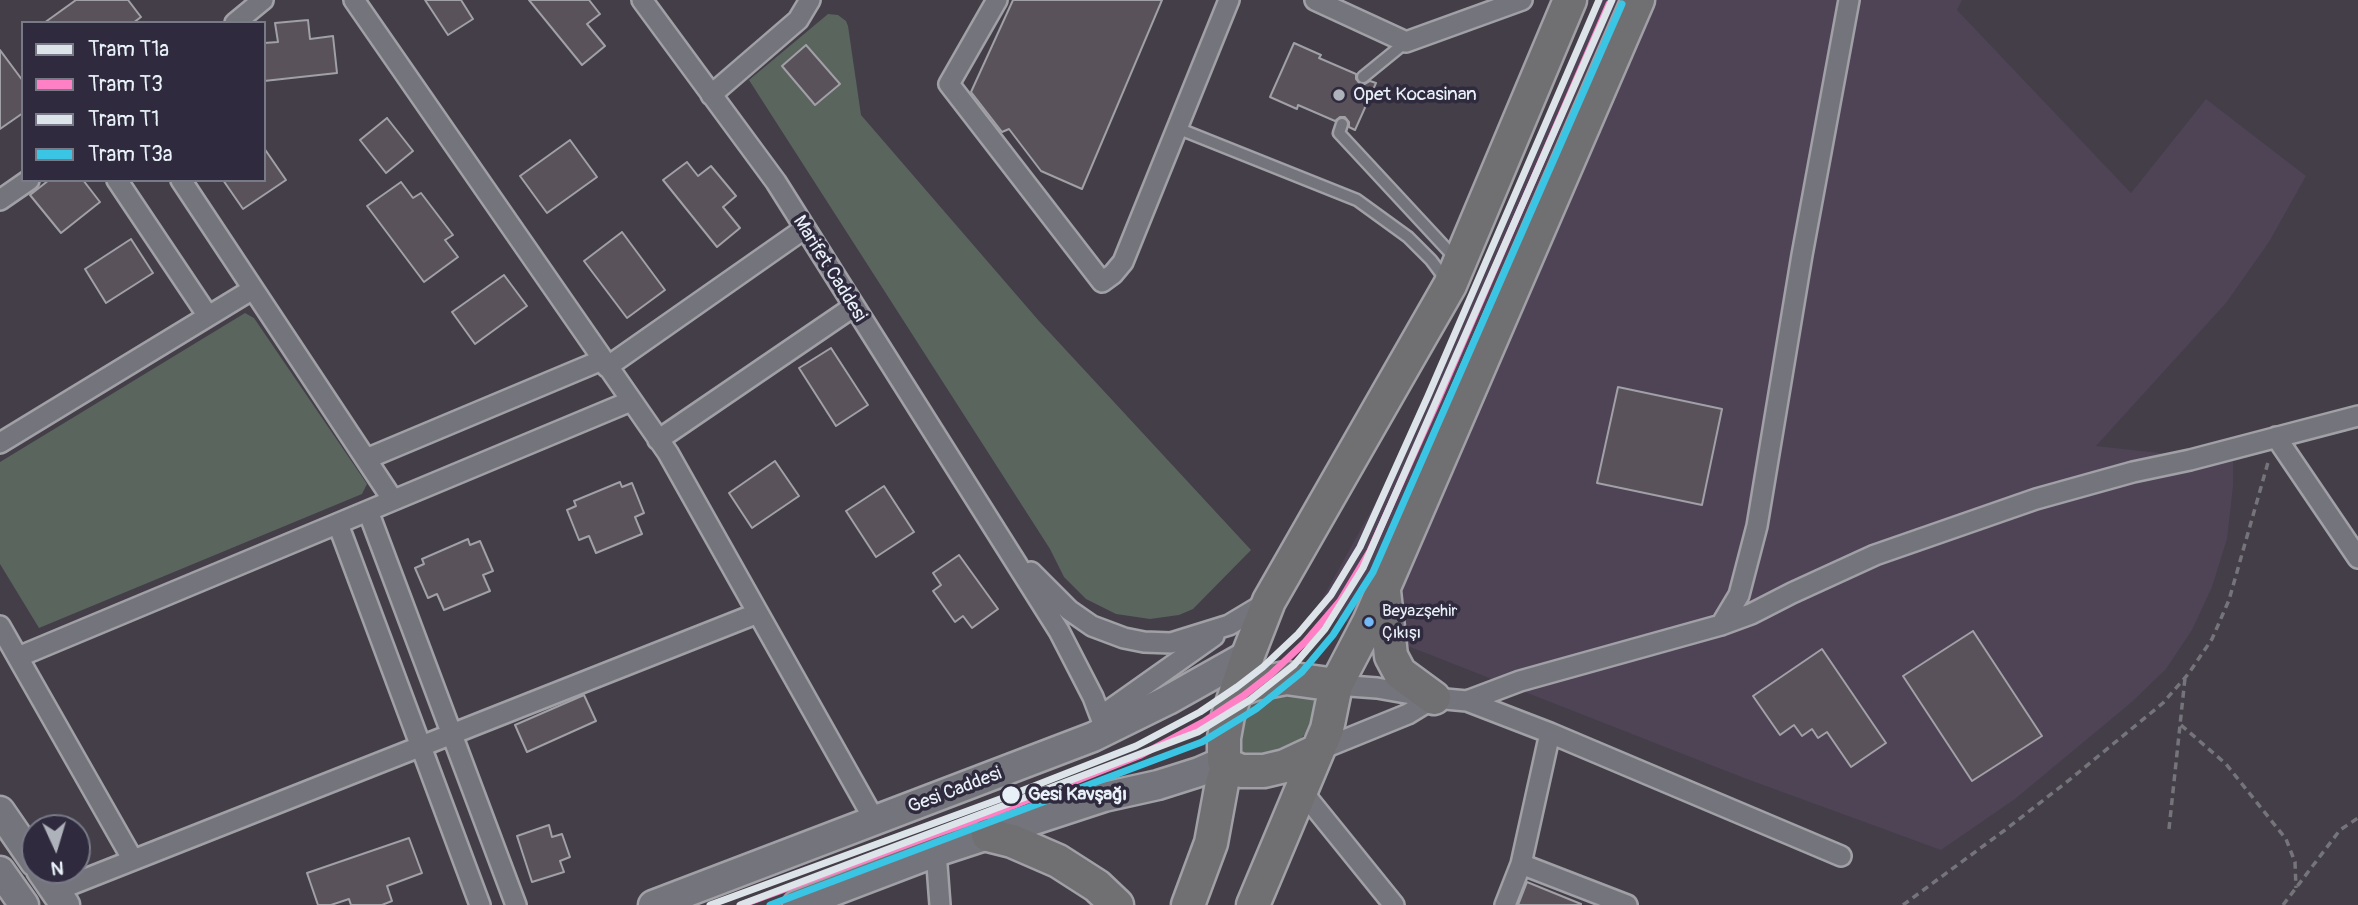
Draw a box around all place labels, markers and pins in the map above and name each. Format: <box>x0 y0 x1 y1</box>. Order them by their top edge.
place label: Opet Kocasinan <box>1353 84 1477 106</box>
marker: Opet Kocasinan <box>1331 87 1347 103</box>
place label: Beyazşehir Çıkışı <box>1382 602 1457 642</box>
marker: Beyazşehir Çıkışı <box>1362 615 1376 629</box>
marker: Gesi Kavşağı <box>1000 784 1022 806</box>
place label: Gesi Kavşağı <box>1028 784 1127 806</box>

